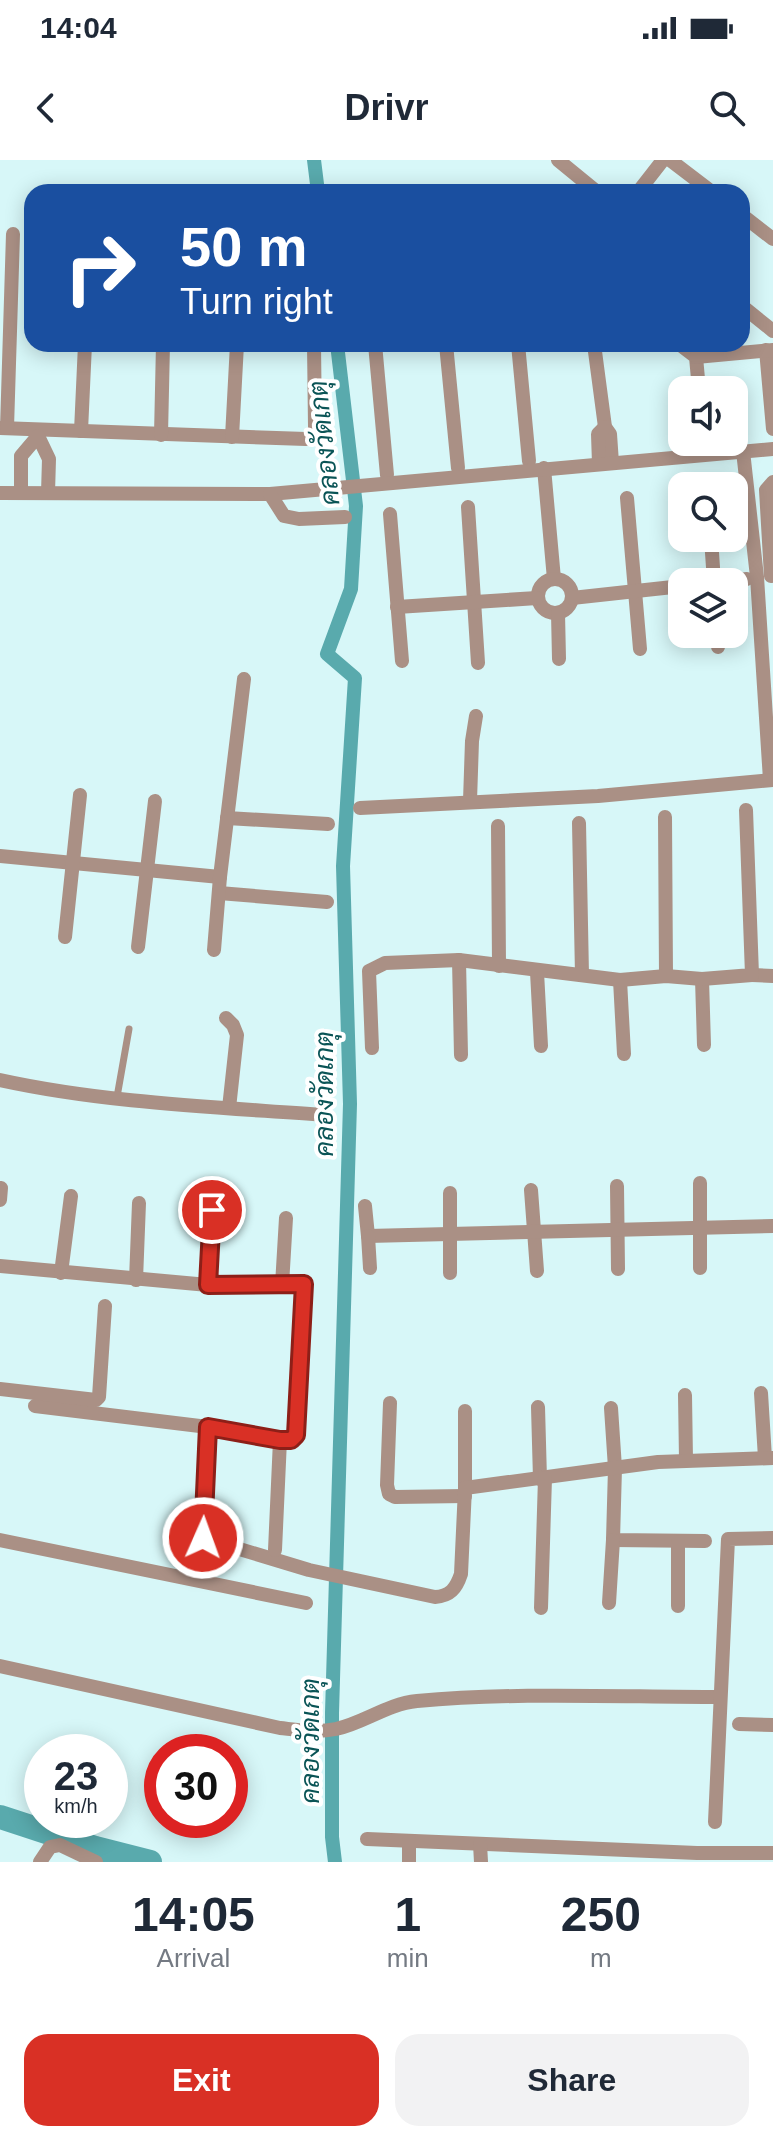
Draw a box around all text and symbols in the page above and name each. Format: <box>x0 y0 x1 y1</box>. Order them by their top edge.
text: 14:04 <box>40 11 117 44</box>
icon: back <box>24 86 68 130</box>
icon: search <box>705 86 749 130</box>
text: Drivr <box>344 87 429 128</box>
text: 50 m <box>180 215 308 278</box>
icon: right <box>48 216 152 320</box>
text: Turn right <box>180 281 333 322</box>
map controls <box>668 376 748 648</box>
button: sound <box>668 376 748 456</box>
water label: คลองวัดเกตุ <box>302 379 348 507</box>
button: search <box>668 472 748 552</box>
button: layers <box>668 568 748 648</box>
water label: คลองวัดเกตุ <box>308 1031 342 1157</box>
pin <box>178 1176 246 1244</box>
icon: arrive <box>190 1188 234 1232</box>
position arrow <box>161 1496 245 1580</box>
water label: คลองวัดเกตุ <box>294 1678 328 1804</box>
speed limit sign: 30 <box>144 1734 248 1838</box>
text: 23 <box>54 1754 98 1798</box>
text: km/h <box>54 1795 98 1817</box>
text: 14:05 <box>132 1888 255 1941</box>
text: 1 <box>394 1888 421 1941</box>
text: 250 <box>561 1888 641 1941</box>
text: Arrival <box>157 1943 230 1973</box>
text: min <box>387 1943 429 1973</box>
text: m <box>590 1943 612 1973</box>
button: Exit <box>24 2034 379 2126</box>
button: Share <box>395 2034 749 2126</box>

